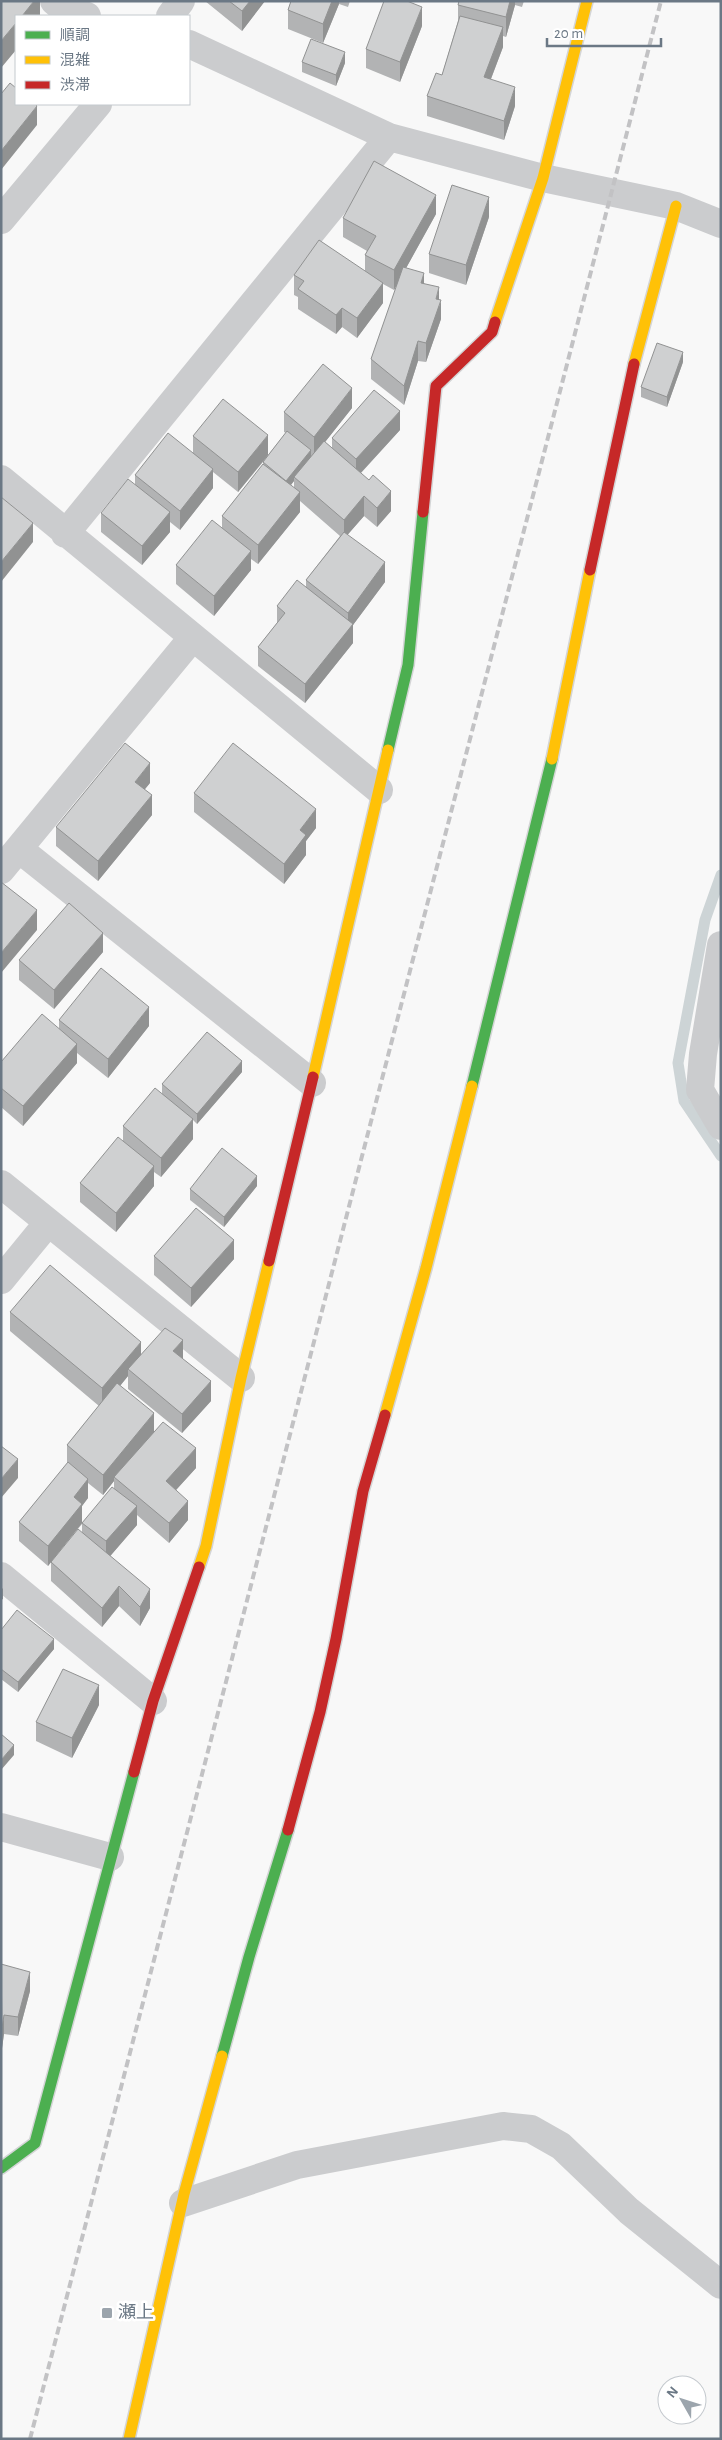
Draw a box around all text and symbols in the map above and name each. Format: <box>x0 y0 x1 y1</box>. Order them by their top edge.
legend <box>15 15 190 105</box>
scale bar <box>547 15 661 47</box>
text: 20 m <box>554 26 583 41</box>
text: 順調 <box>60 28 90 43</box>
text: 混雑 <box>60 52 90 68</box>
text: 渋滞 <box>60 77 90 93</box>
place label: 瀬上 <box>118 2303 154 2322</box>
marker: 瀬上 <box>100 2306 114 2320</box>
north arrow <box>657 2375 707 2425</box>
text: N <box>664 2384 681 2401</box>

